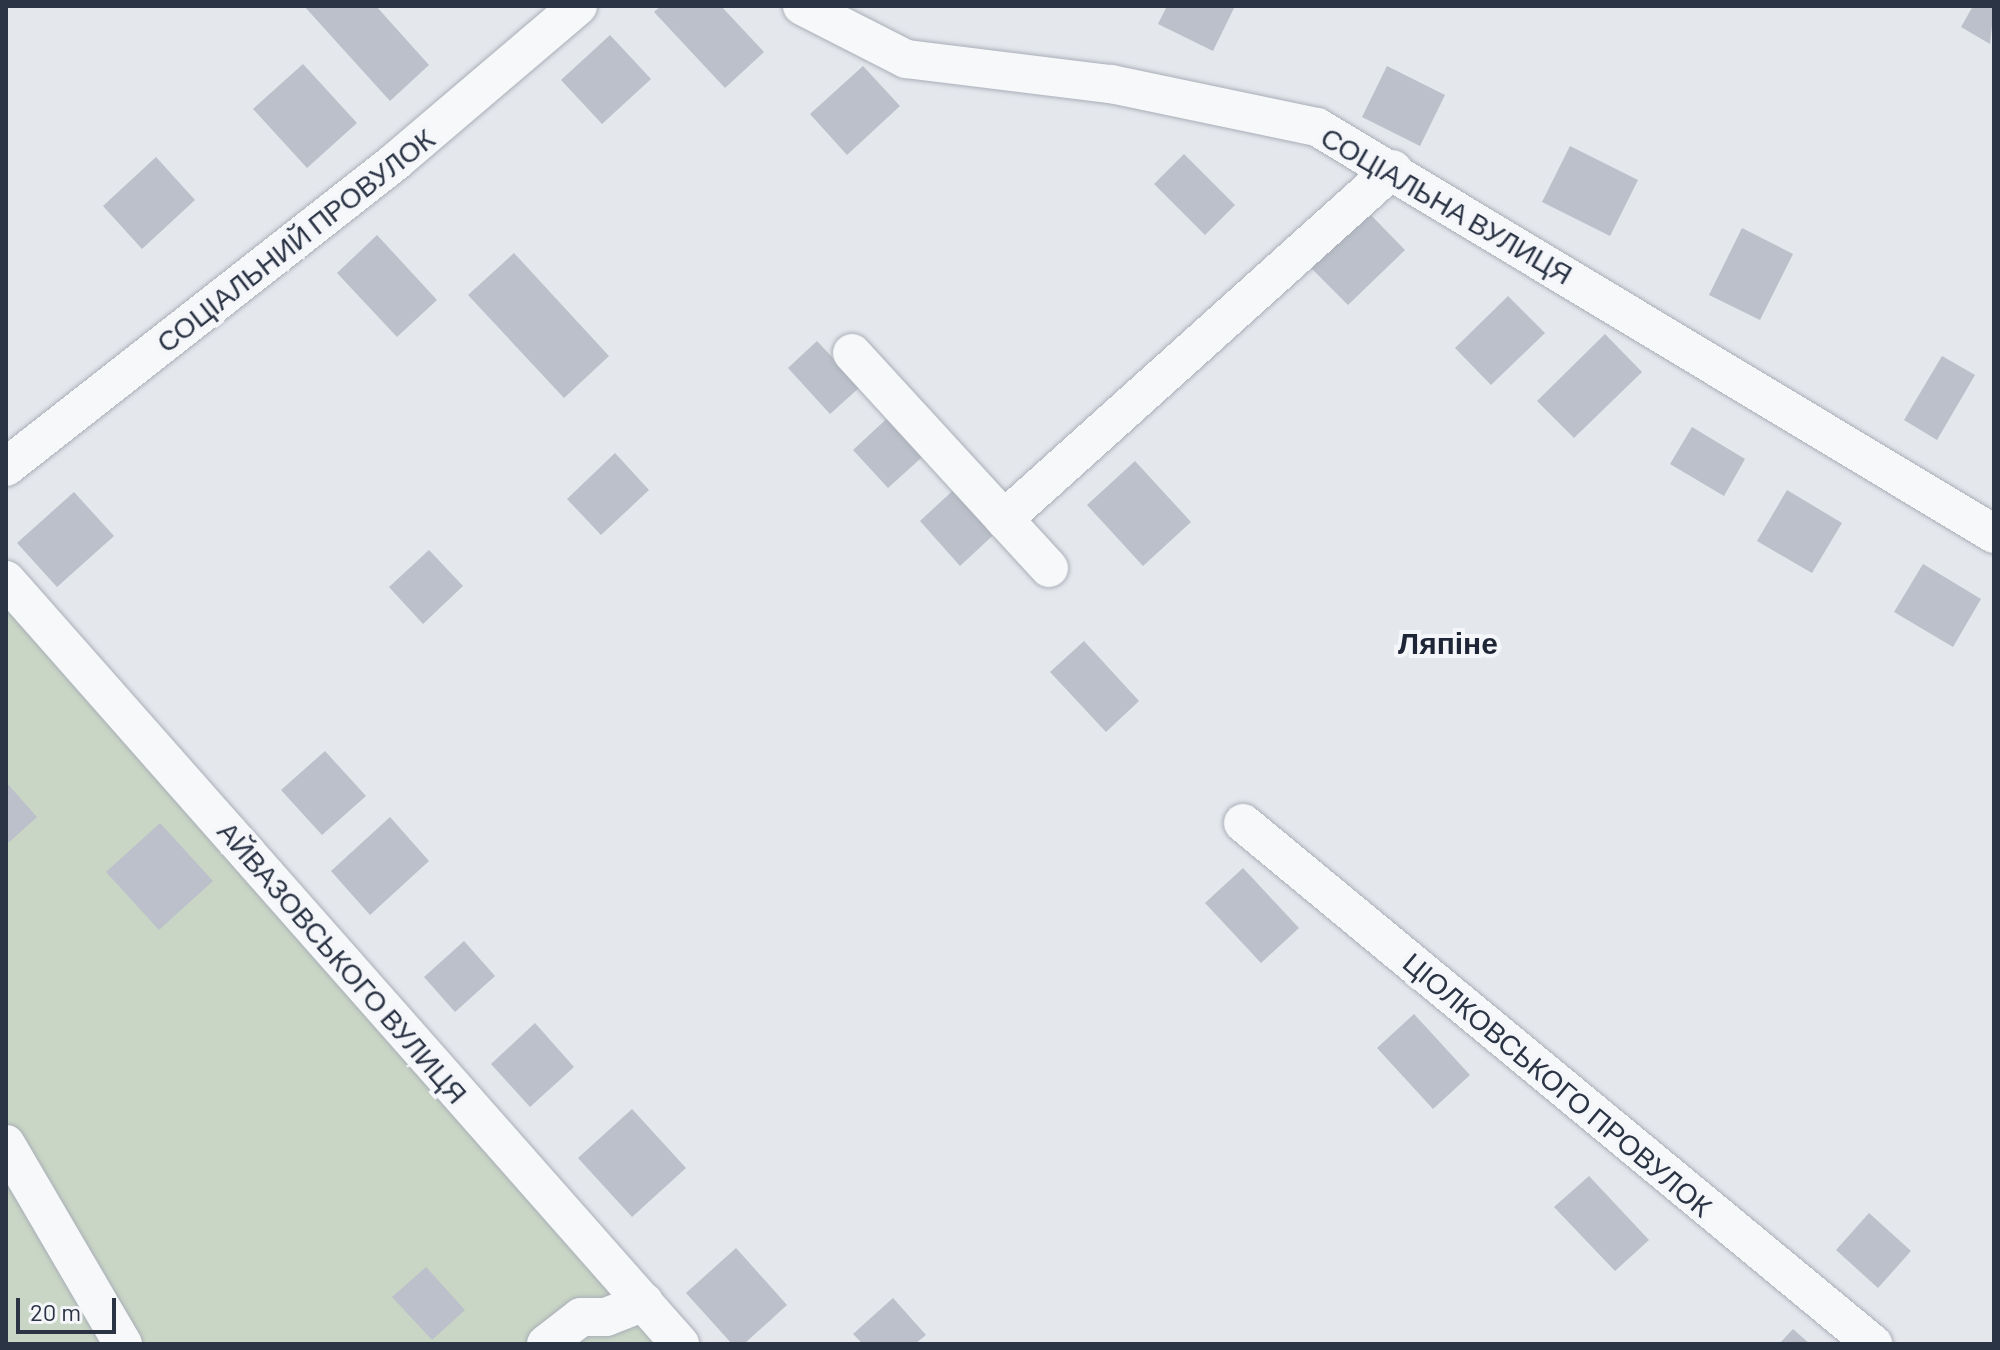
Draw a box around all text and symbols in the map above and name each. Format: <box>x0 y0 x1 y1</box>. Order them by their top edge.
street label: СОЦІАЛЬНА ВУЛИЦЯ <box>1315 119 1579 291</box>
street label: СОЦІАЛЬНИЙ ПРОВУЛОК <box>150 121 440 359</box>
district label: Ляпіне <box>1398 624 1498 660</box>
street label: АЙВАЗОВСЬКОГО ВУЛИЦЯ <box>211 814 475 1110</box>
street label: ЦІОЛКОВСЬКОГО ПРОВУЛОК <box>1397 945 1719 1223</box>
scale bar <box>20 1282 120 1332</box>
text: 20 m <box>30 1297 81 1326</box>

